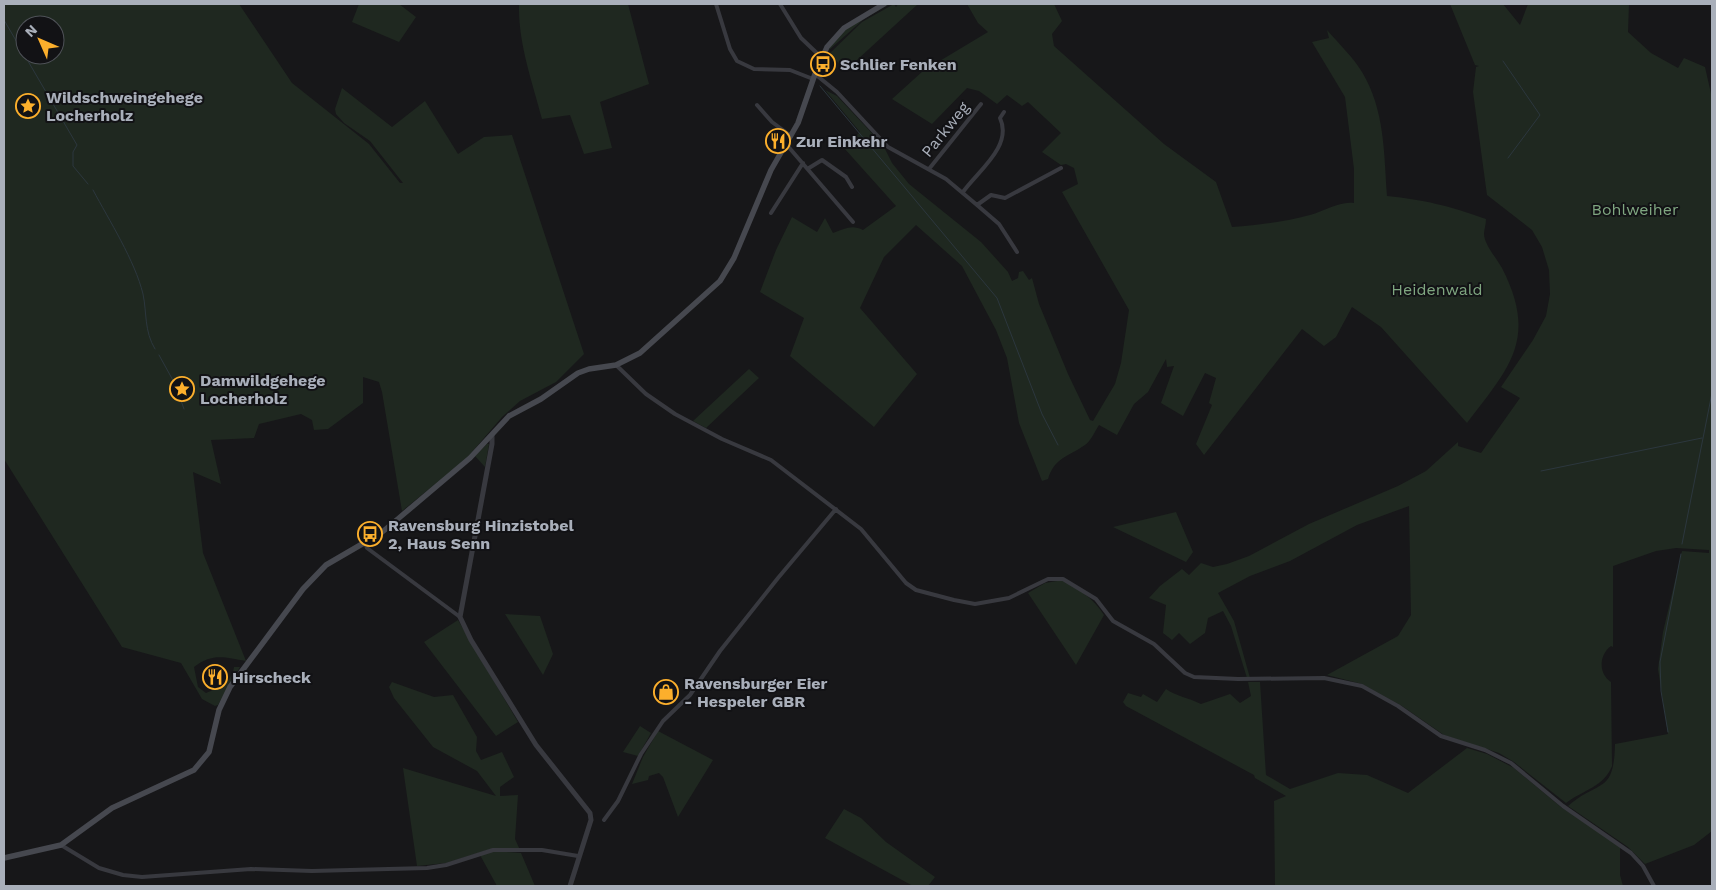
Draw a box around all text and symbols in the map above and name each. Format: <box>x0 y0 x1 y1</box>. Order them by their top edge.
north arrow <box>15 15 65 65</box>
text: N <box>21 21 40 40</box>
bus stop icon: Schlier Fenken <box>810 51 836 77</box>
place label: Schlier Fenken <box>840 55 957 74</box>
place label: Wildschweingehege Locherholz <box>46 88 203 125</box>
place icon: Wildschweingehege Locherholz <box>15 93 41 119</box>
street label: Parkweg <box>917 98 974 161</box>
restaurant icon: Zur Einkehr <box>765 128 791 154</box>
place label: Zur Einkehr <box>796 132 888 151</box>
park label: Bohlweiher <box>1592 200 1679 219</box>
park label: Heidenwald <box>1391 280 1483 299</box>
place label: Damwildgehege Locherholz <box>200 371 326 408</box>
place icon: Damwildgehege Locherholz <box>169 376 195 402</box>
place label: Ravensburg Hinzistobel 2, Haus Senn <box>388 516 574 553</box>
bus stop icon: Ravensburg Hinzistobel 2, Haus Senn <box>357 521 383 547</box>
restaurant icon: Hirscheck <box>202 664 228 690</box>
place label: Hirscheck <box>232 668 311 687</box>
place label: Ravensburger Eier - Hespeler GBR <box>684 674 828 711</box>
shop icon: Ravensburger Eier - Hespeler GBR <box>653 679 679 705</box>

